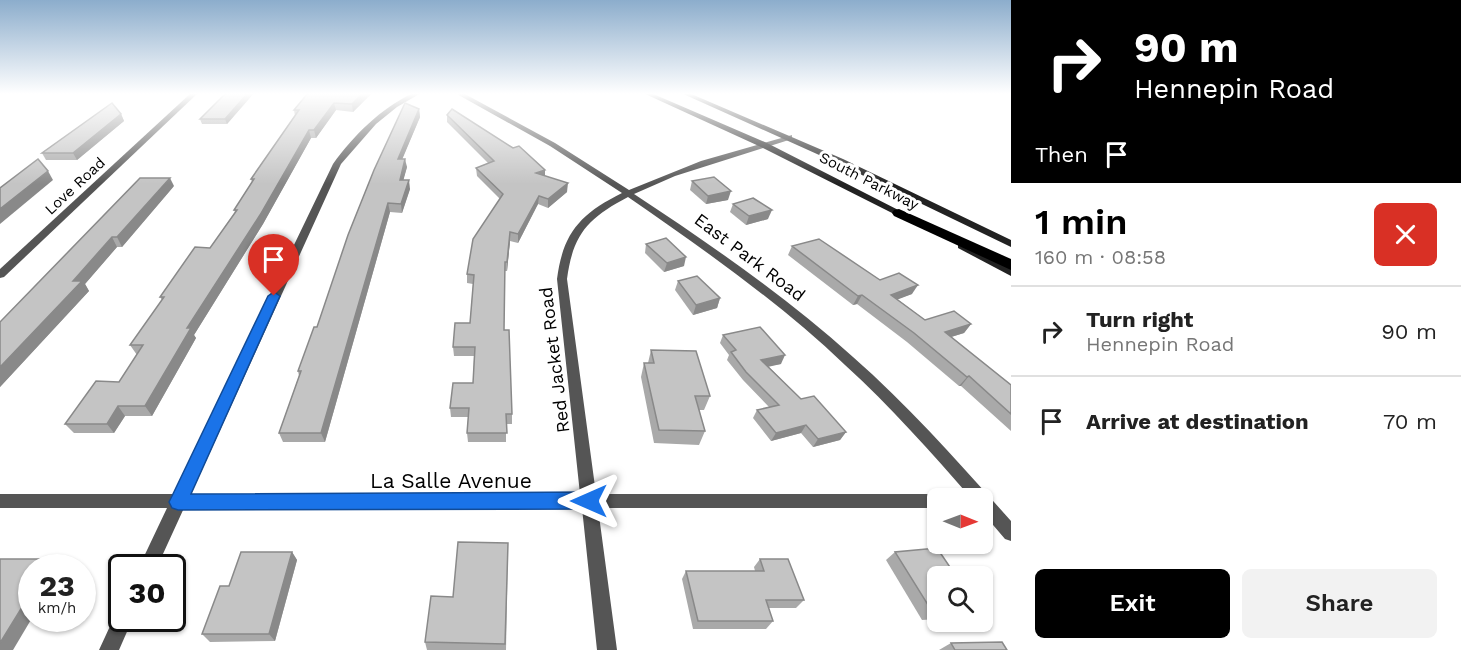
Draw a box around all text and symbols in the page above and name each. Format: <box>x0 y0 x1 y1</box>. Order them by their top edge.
text: 90 m <box>1134 23 1238 72</box>
icon: right <box>1035 24 1113 102</box>
text: Hennepin Road <box>1134 73 1334 105</box>
icon: arrive <box>1100 138 1133 171</box>
text: Then <box>1035 142 1088 167</box>
street label: South Parkway <box>816 148 922 214</box>
street label: Love Road <box>41 154 109 218</box>
text: 1 min <box>1035 201 1127 243</box>
button: close <box>1374 203 1437 266</box>
street label: East Park Road <box>690 209 810 305</box>
pin <box>248 234 299 296</box>
icon: arrive <box>257 243 290 276</box>
text: 160 m · 08:58 <box>1035 245 1166 269</box>
street label: Red Jacket Road <box>535 286 573 434</box>
text: Turn right <box>1086 307 1193 332</box>
icon: right <box>1035 315 1068 348</box>
text: 90 m <box>1381 319 1437 344</box>
text: Hennepin Road <box>1086 332 1234 356</box>
icon: arrive <box>1035 405 1068 438</box>
text: Arrive at destination <box>1086 409 1309 434</box>
text: 70 m <box>1383 409 1437 434</box>
street label: La Salle Avenue <box>370 468 532 493</box>
position arrow <box>557 469 621 533</box>
north arrow <box>927 488 993 554</box>
map controls <box>927 488 993 632</box>
speed limit sign: 30 <box>108 554 186 632</box>
button: search <box>927 566 993 632</box>
text: 23 <box>39 568 75 603</box>
button: Exit <box>1035 569 1230 638</box>
button: Share <box>1242 569 1437 638</box>
text: km/h <box>38 599 76 617</box>

